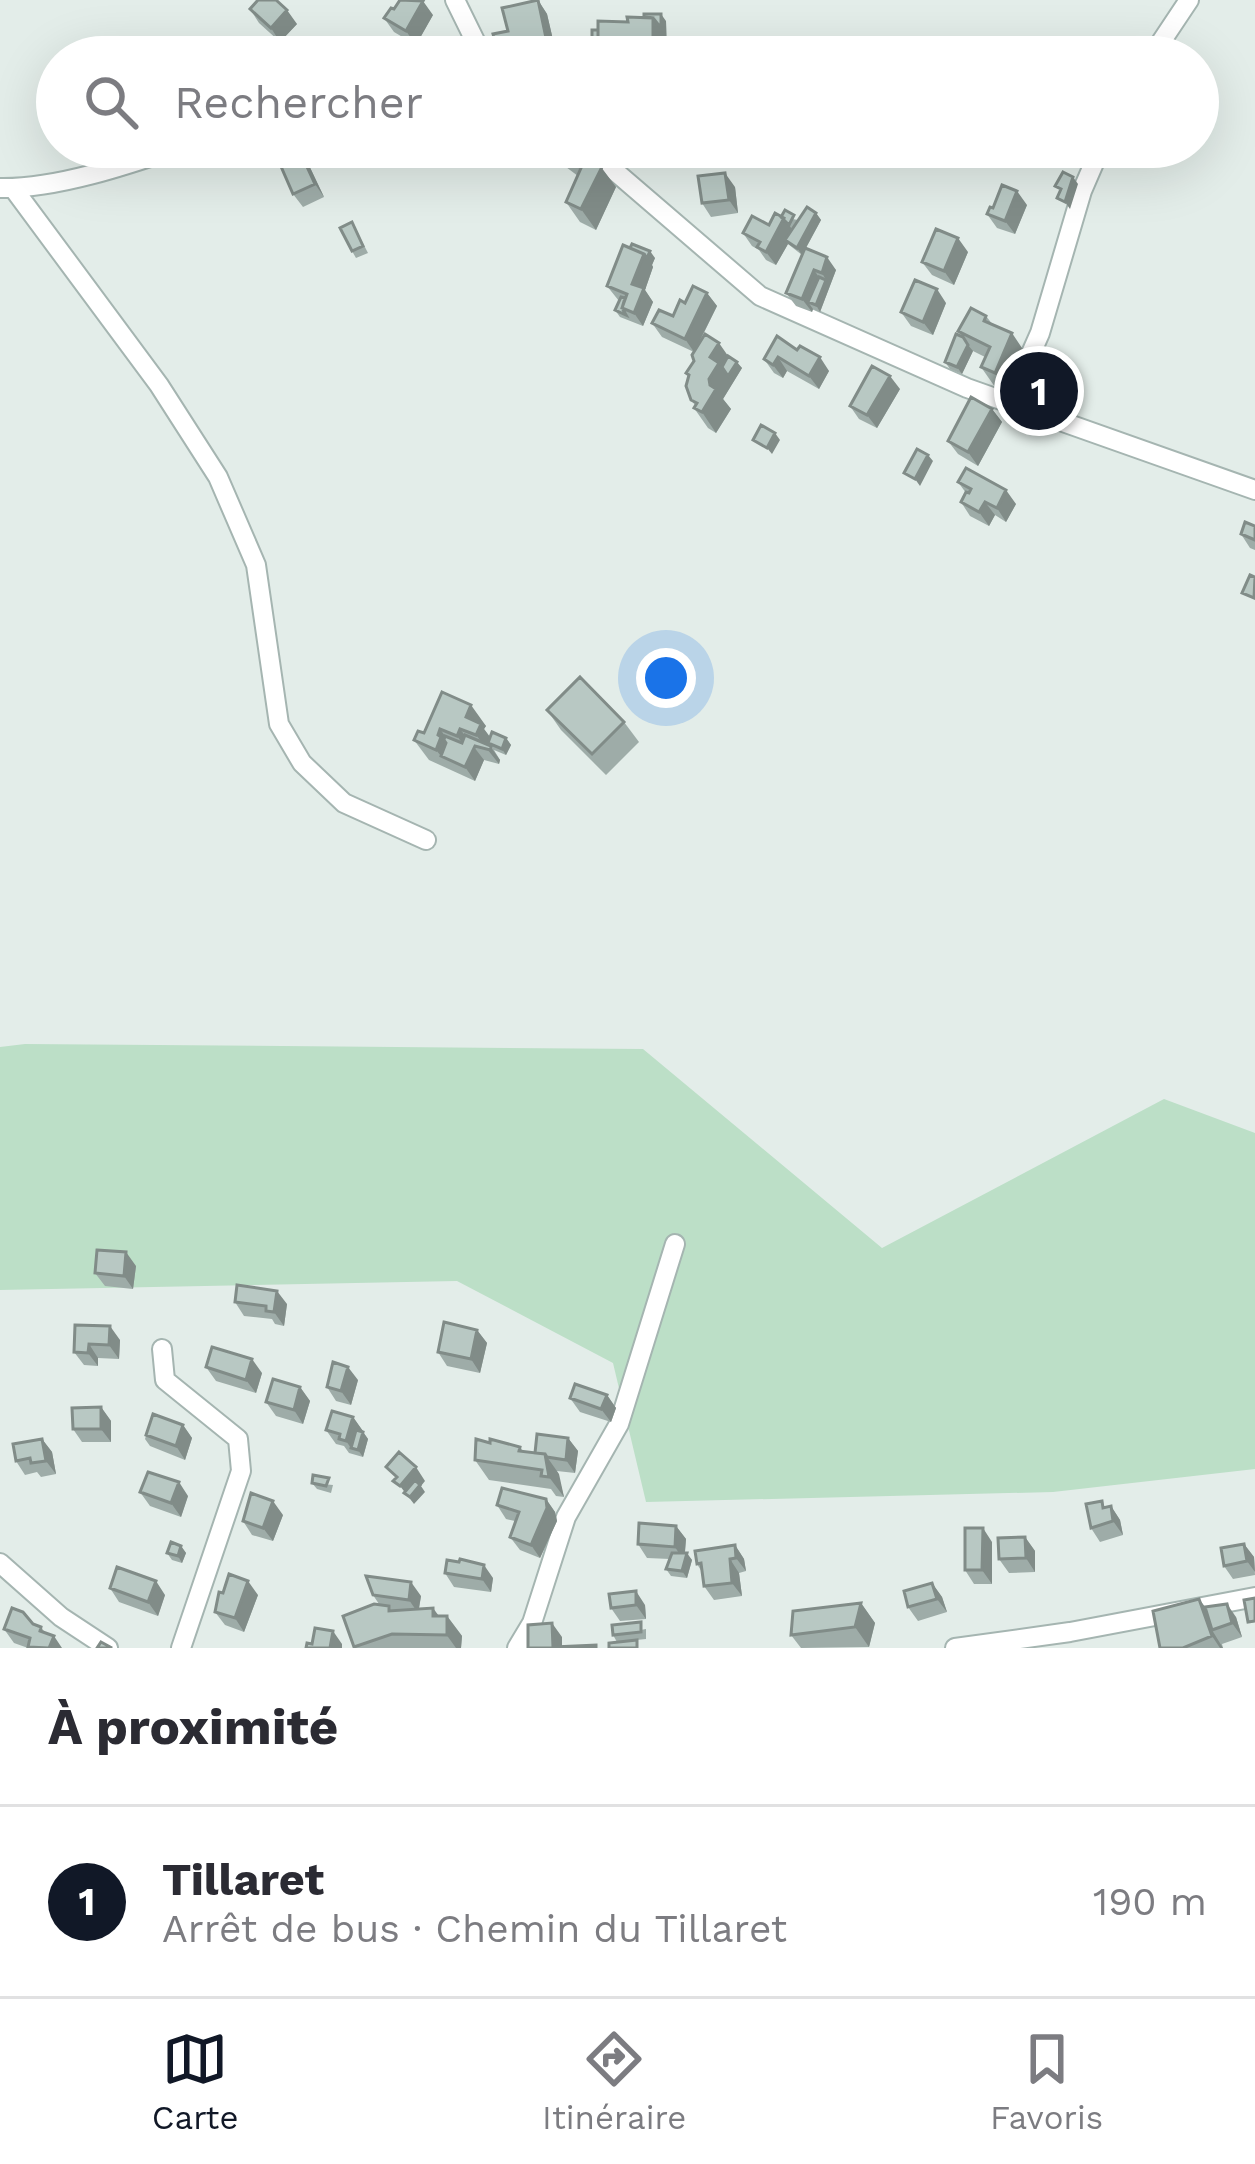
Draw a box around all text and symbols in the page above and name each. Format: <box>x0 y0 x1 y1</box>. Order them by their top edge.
search box <box>36 36 1219 168</box>
icon: search <box>78 69 144 135</box>
text: Rechercher <box>174 76 423 129</box>
pin: 1 <box>1000 346 1078 436</box>
your location <box>636 648 696 708</box>
text: À proximité <box>48 1697 338 1756</box>
text: Tillaret <box>162 1853 324 1906</box>
text: 1 <box>79 1879 95 1924</box>
text: 190 m <box>1093 1879 1207 1924</box>
text: Arrêt de bus · Chemin du Tillaret <box>162 1906 787 1951</box>
tab: Carte <box>152 2026 238 2137</box>
tab: Itinéraire <box>542 2026 686 2137</box>
tab: Favoris <box>990 2026 1103 2137</box>

